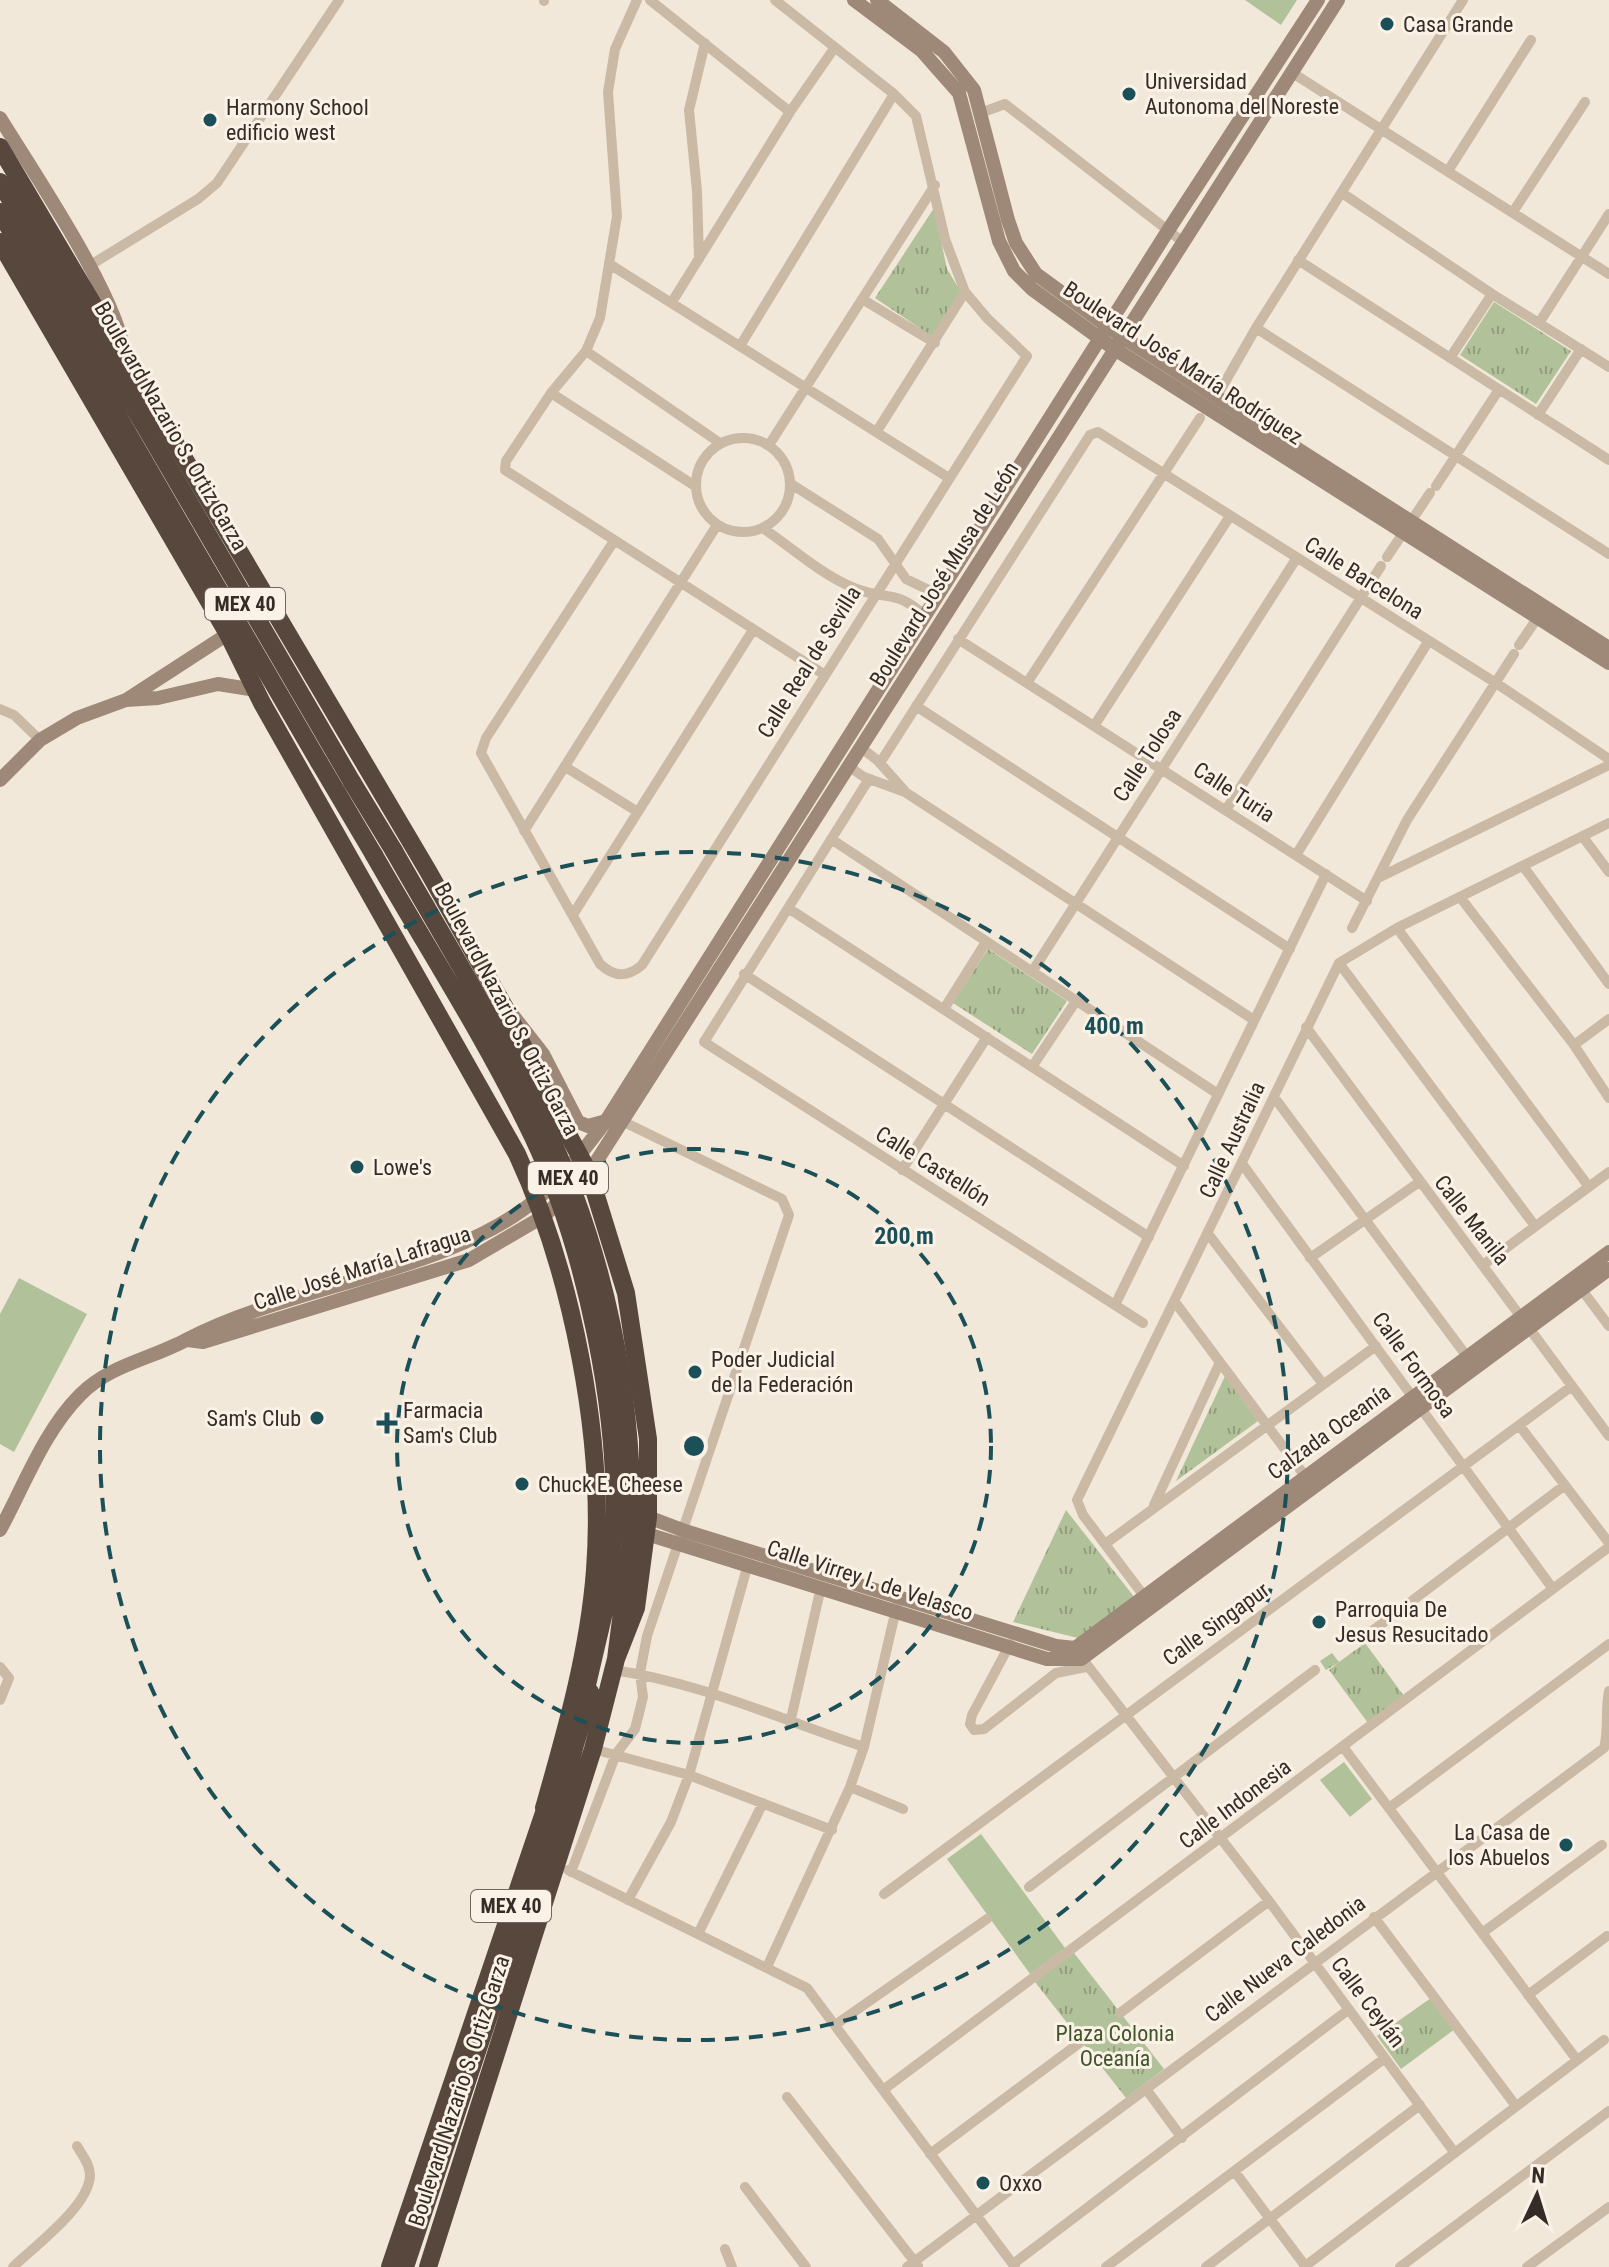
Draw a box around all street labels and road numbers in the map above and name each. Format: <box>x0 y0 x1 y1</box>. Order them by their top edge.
street label: Boulevard José María Rodríguez <box>1059 276 1307 450</box>
street label: Boulevard Nazario S. Ortiz Garza <box>89 297 253 555</box>
street label: Boulevard José Musa de León <box>865 457 1023 691</box>
street label: Calle Barcelona <box>1300 532 1428 624</box>
street label: Calle Real de Sevilla <box>752 582 866 742</box>
road number: MEX 40 <box>205 588 285 620</box>
street label: Calle Tolosa <box>1108 704 1186 806</box>
street label: Calle Turia <box>1189 757 1279 827</box>
street label: Boulevard Nazario S. Ortiz Garza <box>430 878 584 1140</box>
street label: Calle Australia <box>1194 1078 1270 1202</box>
street label: Calle Castellón <box>871 1121 995 1211</box>
road number: MEX 40 <box>528 1162 608 1194</box>
street label: Calle Manila <box>1429 1170 1515 1270</box>
street label: Calle José María Lafragua <box>250 1221 474 1315</box>
street label: Calle Formosa <box>1367 1307 1461 1423</box>
street label: Calzada Oceanía <box>1263 1379 1395 1485</box>
street label: Calle Virrey I. de Velasco <box>764 1535 976 1625</box>
street label: Calle Singapur <box>1158 1577 1274 1671</box>
street label: Calle Indonesia <box>1174 1754 1296 1854</box>
road number: MEX 40 <box>471 1890 551 1922</box>
street label: Calle Nueva Caledonia <box>1200 1891 1370 2027</box>
street label: Calle Ceylán <box>1326 1952 1410 2052</box>
street label: Boulevard Nazario S. Ortiz Garza <box>403 1953 515 2229</box>

